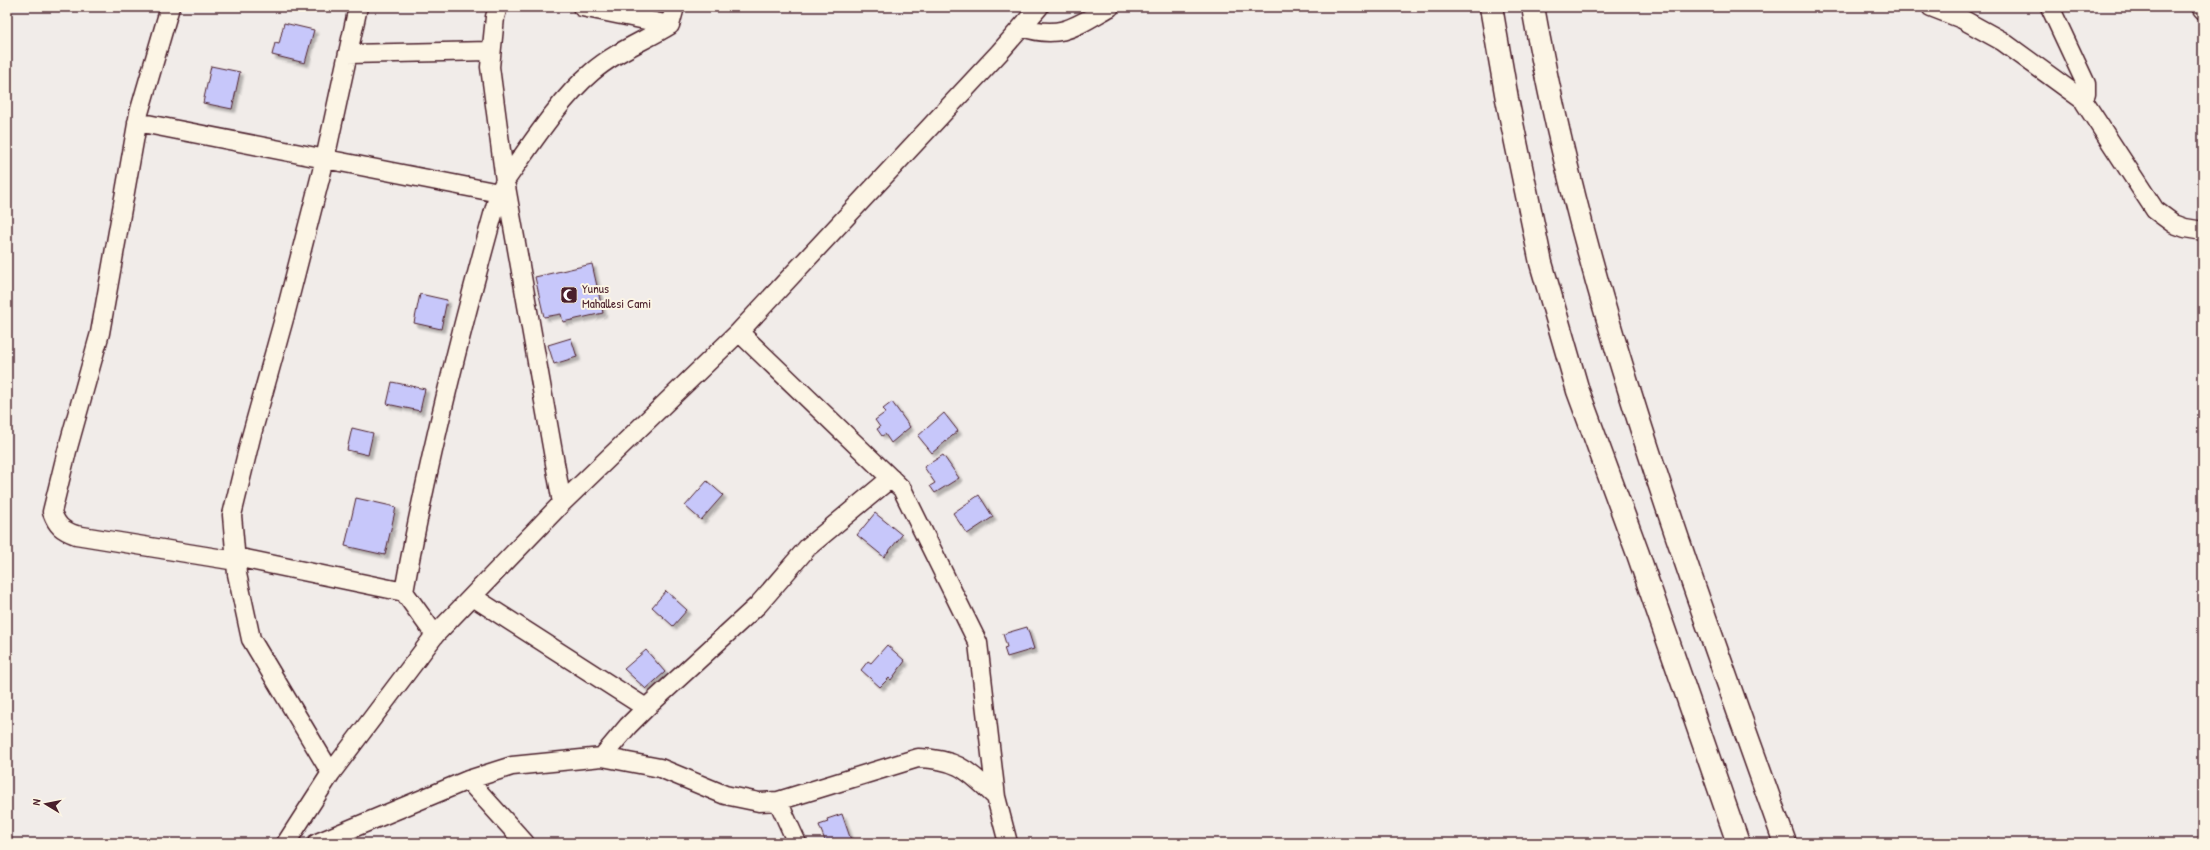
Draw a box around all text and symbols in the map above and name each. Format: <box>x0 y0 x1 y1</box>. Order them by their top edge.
place label: Yunus Mahallesi Cami <box>582 279 651 312</box>
mosque icon: Yunus Mahallesi Cami <box>559 285 579 305</box>
north arrow <box>26 784 66 824</box>
text: N <box>29 798 44 806</box>

